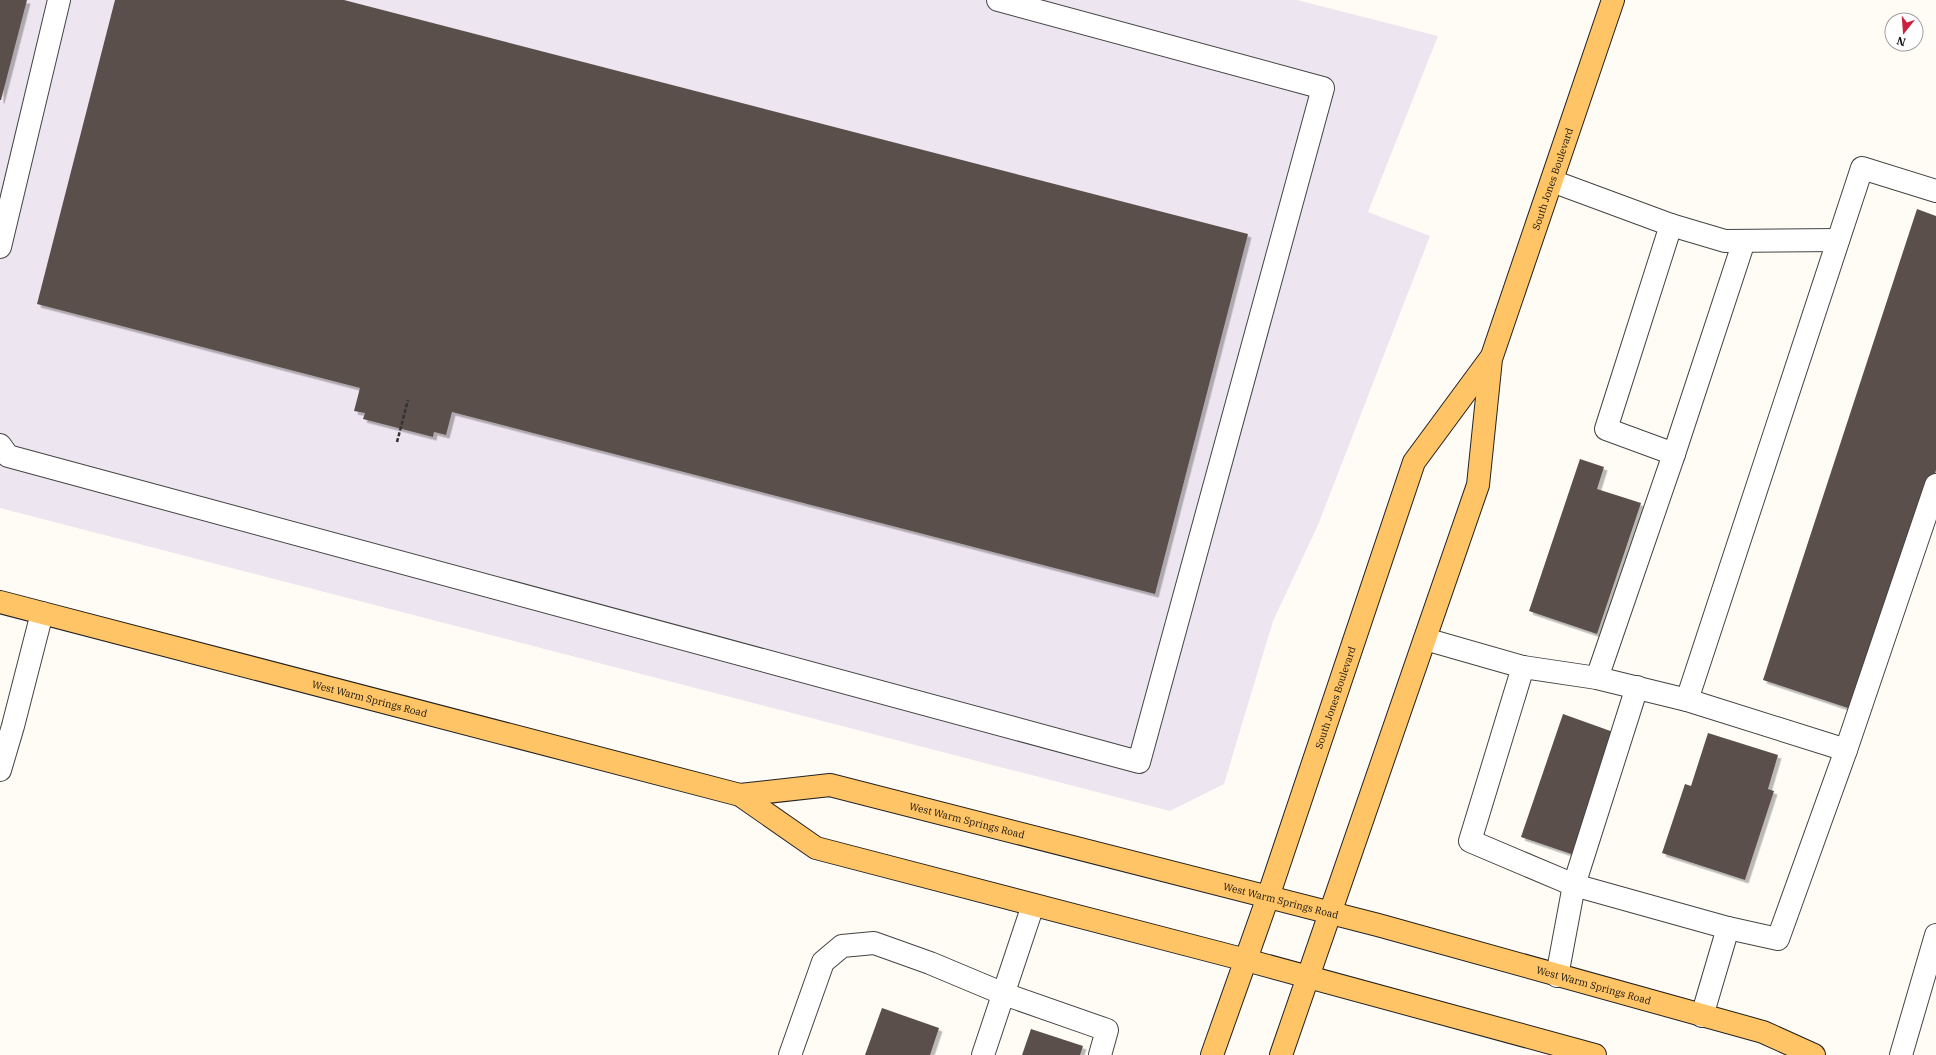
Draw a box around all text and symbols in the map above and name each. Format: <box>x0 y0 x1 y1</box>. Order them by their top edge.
north arrow <box>1884 12 1924 52</box>
text: N <box>1895 34 1907 50</box>
street label: South Jones Boulevard <box>1529 126 1576 232</box>
street label: South Jones Boulevard <box>1312 645 1358 750</box>
street label: West Warm Springs Road <box>311 677 429 720</box>
street label: West Warm Springs Road <box>908 799 1026 841</box>
street label: West Warm Springs Road <box>1222 879 1340 921</box>
street label: West Warm Springs Road <box>1535 963 1653 1007</box>

